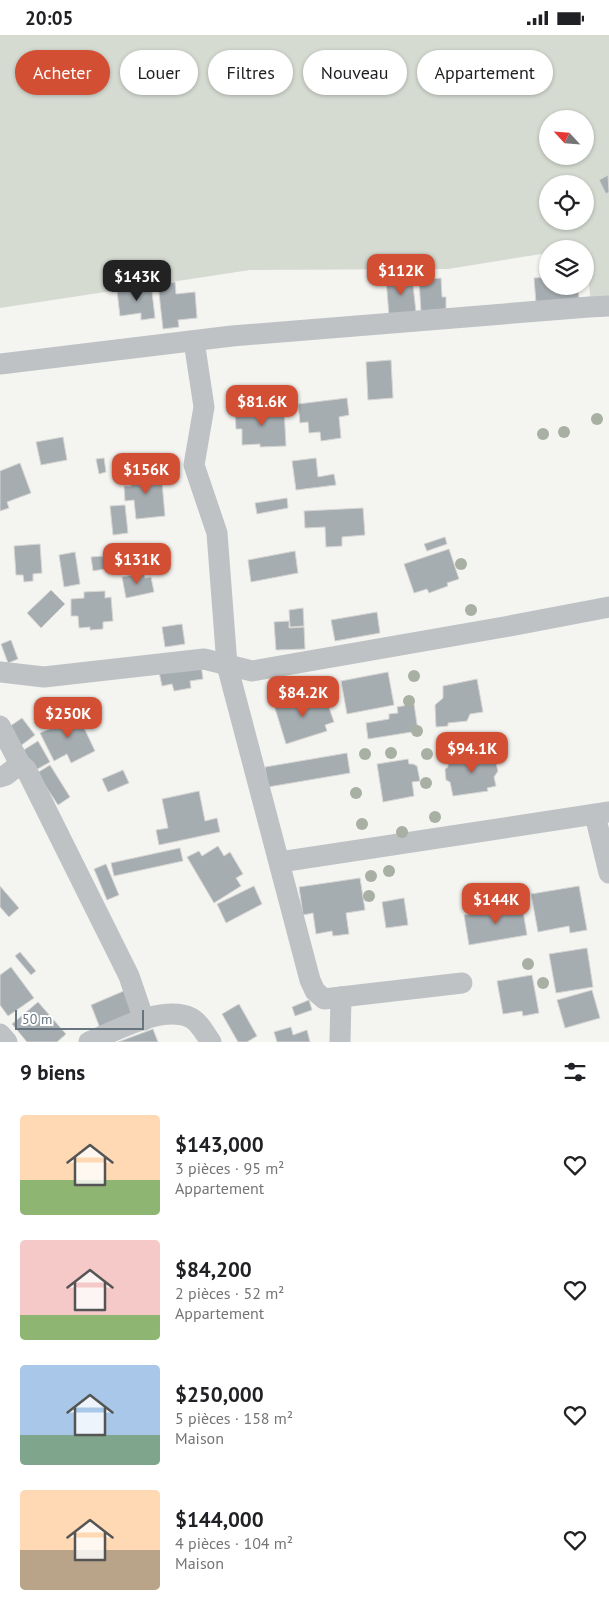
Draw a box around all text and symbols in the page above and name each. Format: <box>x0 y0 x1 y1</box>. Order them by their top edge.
text: 20:05 <box>25 6 73 30</box>
chip: Acheter <box>15 50 110 95</box>
chip: Louer <box>120 50 198 95</box>
chip: Filtres <box>208 50 293 95</box>
chip: Nouveau <box>303 50 407 95</box>
chip: Appartement <box>417 50 553 95</box>
north arrow <box>539 110 594 165</box>
map controls <box>539 110 594 295</box>
button: locate <box>539 175 594 230</box>
button: layers <box>539 240 594 295</box>
pin: $112K <box>366 253 436 296</box>
pin: $143K <box>102 259 172 302</box>
text: $112K <box>378 260 424 280</box>
text: $143K <box>114 266 160 286</box>
pin: $81.6K <box>221 385 303 427</box>
text: $81.6K <box>237 391 287 411</box>
pin: $156K <box>111 453 181 495</box>
text: $156K <box>123 459 169 479</box>
pin: $131K <box>102 543 172 585</box>
text: $131K <box>114 549 160 569</box>
pin: $84.2K <box>262 675 344 718</box>
text: $84.2K <box>278 682 328 702</box>
pin: $250K <box>33 697 103 739</box>
text: $250K <box>45 703 91 723</box>
pin: $94.1K <box>431 731 513 774</box>
text: $94.1K <box>447 738 497 758</box>
pin: $144K <box>461 883 531 925</box>
text: $144K <box>473 889 519 909</box>
scale bar <box>15 1007 144 1030</box>
text: 50 m <box>22 1010 52 1028</box>
icon: filters <box>561 1058 589 1086</box>
text: 9 biens <box>20 1059 85 1086</box>
text: $143,000 <box>175 1131 264 1158</box>
icon: home <box>60 1135 120 1195</box>
icon: heart <box>561 1151 589 1179</box>
text: 3 pièces · 95 m² <box>175 1158 284 1178</box>
text: Appartement <box>175 1178 264 1198</box>
text: $84,200 <box>175 1256 252 1283</box>
icon: home <box>60 1260 120 1320</box>
icon: heart <box>561 1276 589 1304</box>
text: 2 pièces · 52 m² <box>175 1283 284 1303</box>
text: Appartement <box>175 1303 264 1323</box>
text: $250,000 <box>175 1381 264 1408</box>
icon: home <box>60 1385 120 1445</box>
icon: heart <box>561 1401 589 1429</box>
text: 5 pièces · 158 m² <box>175 1408 293 1428</box>
text: Maison <box>175 1428 224 1448</box>
text: $144,000 <box>175 1506 264 1533</box>
icon: home <box>60 1510 120 1570</box>
icon: heart <box>561 1526 589 1554</box>
text: 4 pièces · 104 m² <box>175 1533 293 1553</box>
text: Maison <box>175 1553 224 1573</box>

